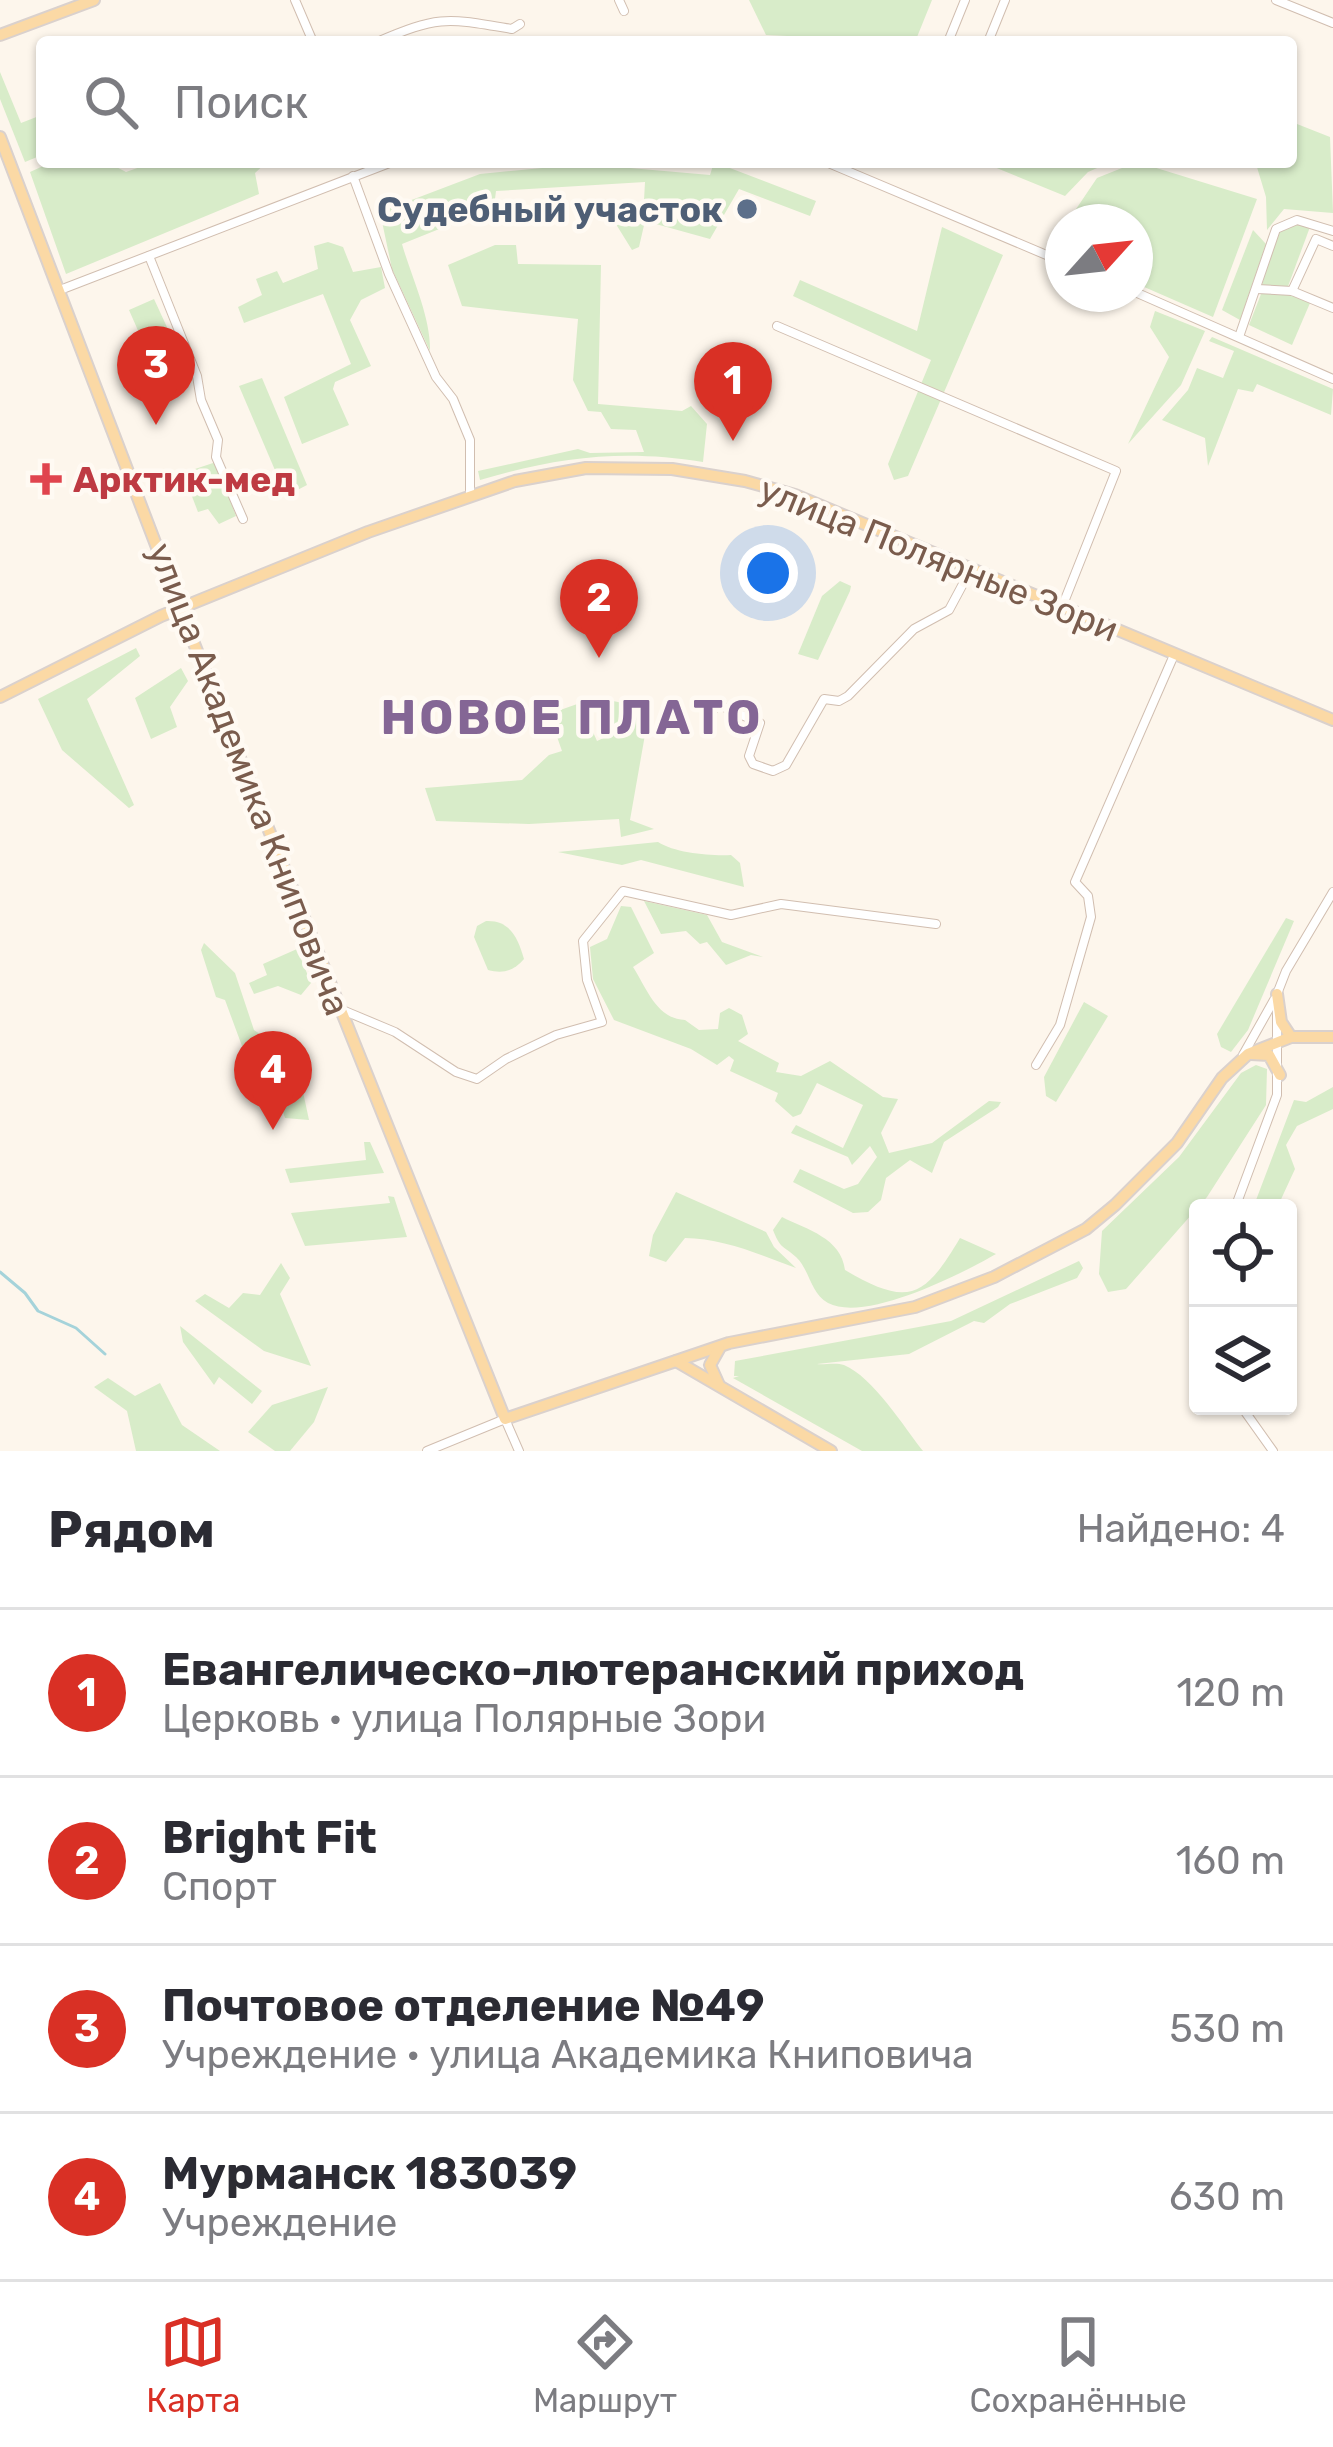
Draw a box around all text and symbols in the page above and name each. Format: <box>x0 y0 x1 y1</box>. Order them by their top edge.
search box <box>36 36 1297 168</box>
icon: search <box>78 69 144 135</box>
text: Поиск <box>174 76 308 129</box>
place label: Судебный участок <box>377 188 723 231</box>
marker: Судебный участок <box>734 196 760 222</box>
north arrow <box>1045 204 1153 312</box>
pin: 3 <box>117 326 195 425</box>
pin: 1 <box>694 342 772 441</box>
place label: Арктик-мед <box>73 458 295 501</box>
marker: Арктик-мед <box>30 463 62 495</box>
street label: улица Полярные Зори <box>753 467 1125 651</box>
street label: улица Академика Книповича <box>139 537 359 1021</box>
your location <box>738 543 798 603</box>
pin: 2 <box>560 559 638 658</box>
district label: НОВОЕ ПЛАТО <box>381 689 763 746</box>
pin: 4 <box>234 1031 312 1130</box>
map controls <box>1189 1199 1297 1415</box>
button: locate <box>1189 1199 1297 1307</box>
button: layers <box>1189 1307 1297 1415</box>
text: Рядом <box>48 1499 215 1560</box>
text: Найдено: 4 <box>1077 1506 1285 1552</box>
text: Евангелическо-лютеранский приход <box>162 1643 1024 1696</box>
text: 1 <box>77 1670 97 1716</box>
text: 120 m <box>1176 1670 1285 1716</box>
text: Церковь · улица Полярные Зори <box>162 1696 766 1742</box>
text: Bright Fit <box>162 1811 377 1864</box>
text: 2 <box>74 1838 100 1884</box>
text: 160 m <box>1176 1838 1285 1884</box>
text: Спорт <box>162 1864 277 1910</box>
text: Почтовое отделение №49 <box>162 1979 765 2032</box>
text: 3 <box>74 2006 100 2052</box>
text: 530 m <box>1169 2006 1285 2052</box>
text: Учреждение · улица Академика Книповича <box>162 2032 974 2078</box>
text: Мурманск 183039 <box>162 2147 577 2200</box>
text: 4 <box>74 2174 100 2220</box>
text: 630 m <box>1169 2174 1285 2220</box>
text: Учреждение <box>162 2200 397 2246</box>
tab: Карта <box>146 2309 240 2420</box>
tab: Маршрут <box>533 2309 677 2420</box>
tab: Сохранённые <box>970 2309 1187 2420</box>

